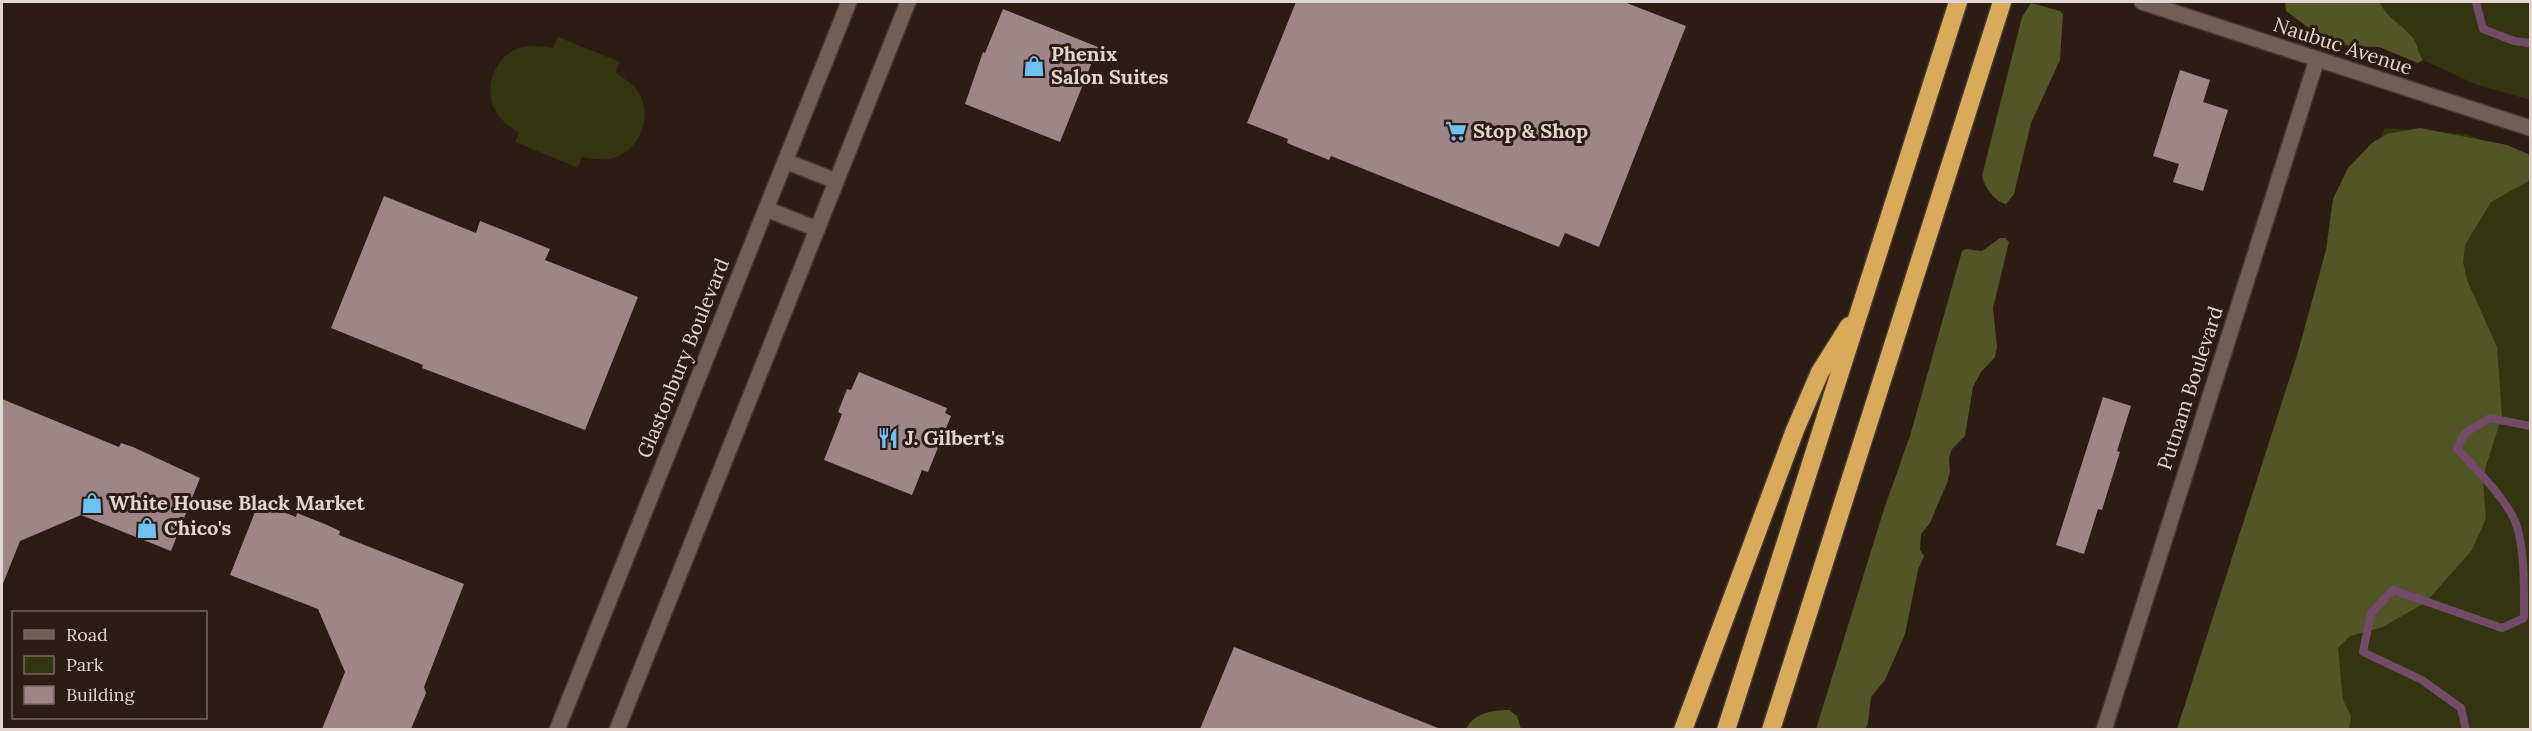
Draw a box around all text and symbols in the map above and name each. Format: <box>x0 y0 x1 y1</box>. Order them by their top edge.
street label: Naubuc Avenue <box>2271 11 2416 80</box>
place label: Phenix Salon Suites <box>1051 41 1169 89</box>
shop icon: Phenix Salon Suites <box>1022 54 1046 78</box>
place label: Stop & Shop <box>1473 118 1588 143</box>
supermarket icon: Stop & Shop <box>1444 119 1468 143</box>
street label: Glastonbury Boulevard <box>631 254 734 461</box>
street label: Putnam Boulevard <box>2151 303 2228 473</box>
place label: J. Gilbert's <box>905 425 1005 450</box>
restaurant icon: J. Gilbert's <box>876 426 900 450</box>
place label: White House Black Market <box>109 490 366 515</box>
shop icon: White House Black Market <box>80 491 104 515</box>
place label: Chico's <box>164 515 231 540</box>
shop icon: Chico's <box>135 516 159 540</box>
legend <box>12 611 207 719</box>
text: Road <box>66 623 108 646</box>
text: Park <box>66 653 104 676</box>
text: Building <box>66 683 136 706</box>

